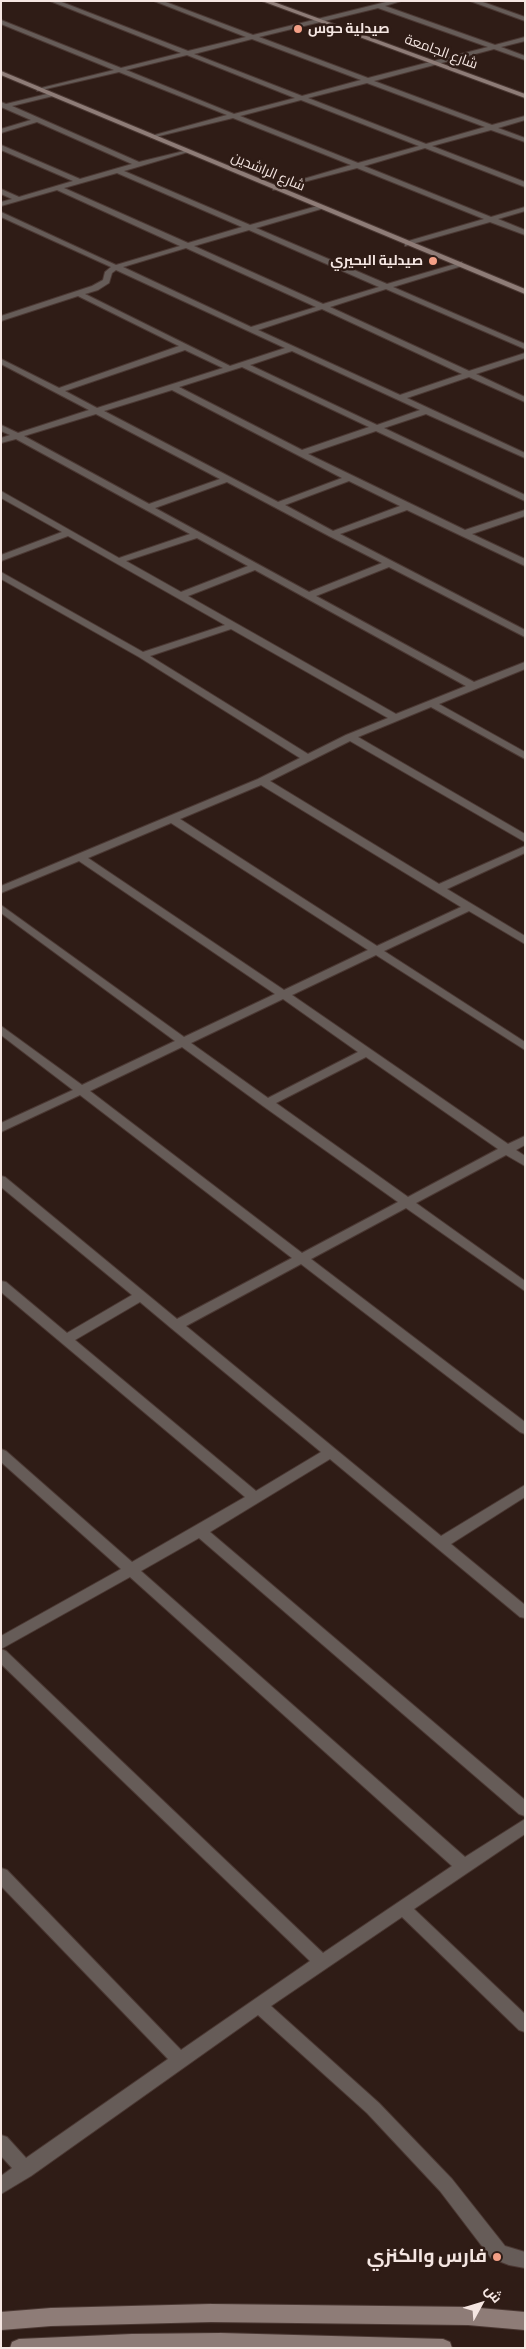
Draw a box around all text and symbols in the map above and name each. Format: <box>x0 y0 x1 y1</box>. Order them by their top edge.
place label: صيدلية حوس <box>308 21 390 37</box>
marker: صيدلية حوس <box>292 23 304 35</box>
street label: شارع الجامعة <box>402 31 480 73</box>
street label: شارع الراشدين <box>229 149 307 195</box>
place label: صيدلية البحيري <box>330 253 423 269</box>
marker: صيدلية البحيري <box>427 255 439 267</box>
place label: فارس والكنزي <box>367 2246 487 2268</box>
marker: فارس والكنزي <box>491 2251 503 2263</box>
north arrow <box>456 2279 506 2329</box>
text: ش <box>481 2282 505 2307</box>

